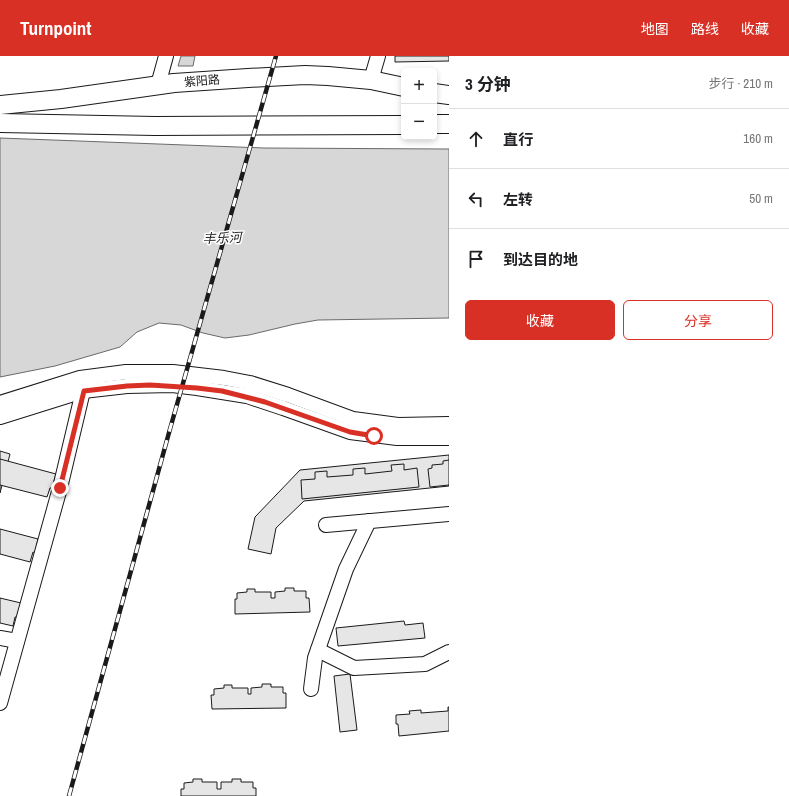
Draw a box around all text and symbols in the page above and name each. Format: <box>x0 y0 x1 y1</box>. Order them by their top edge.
text: Turnpoint <box>20 15 92 41</box>
text: 地图 <box>641 20 669 38</box>
text: 路线 <box>691 20 719 38</box>
text: 收藏 <box>741 20 769 38</box>
map controls <box>401 68 437 140</box>
button: + <box>401 68 437 104</box>
street label: 紫阳路 <box>183 71 221 91</box>
text: 3 分钟 <box>465 72 511 95</box>
text: 步行 · 210 m <box>708 75 773 92</box>
button: − <box>401 104 437 140</box>
icon: ahead <box>465 128 487 150</box>
text: 直行 <box>503 129 533 150</box>
text: 160 m <box>743 130 773 147</box>
icon: left <box>465 188 487 210</box>
text: 左转 <box>503 189 533 210</box>
text: 50 m <box>749 190 773 207</box>
water label: 丰乐河 <box>202 229 245 247</box>
icon: arrive <box>465 248 487 270</box>
text: 到达目的地 <box>503 249 578 270</box>
button: 收藏 <box>465 300 615 340</box>
button: 分享 <box>623 300 773 340</box>
route start <box>365 427 383 445</box>
route end <box>51 479 69 497</box>

